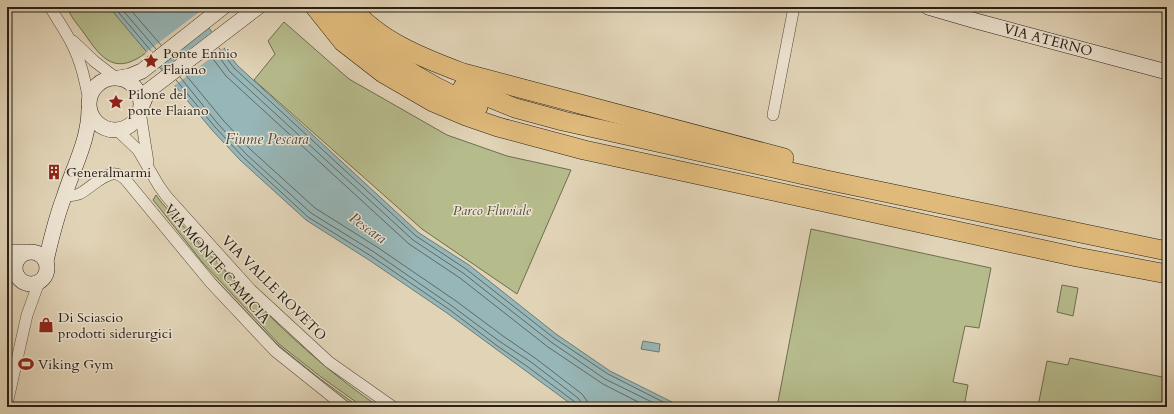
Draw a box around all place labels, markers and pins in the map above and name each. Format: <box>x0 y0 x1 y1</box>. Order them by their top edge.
place label: Ponte Ennio Flaiano <box>163 44 238 79</box>
place icon: Ponte Ennio Flaiano <box>142 52 160 70</box>
place label: Pilone del ponte Flaiano <box>128 85 209 120</box>
place icon: Pilone del ponte Flaiano <box>107 93 125 111</box>
building icon: Generalmarmi <box>45 163 63 181</box>
place label: Generalmarmi <box>66 163 151 182</box>
place label: Di Sciascio prodotti siderurgici <box>58 308 172 343</box>
shop icon: Di Sciascio prodotti siderurgici <box>37 316 55 334</box>
sports icon: Viking Gym <box>17 355 35 373</box>
place label: Viking Gym <box>38 355 114 374</box>

